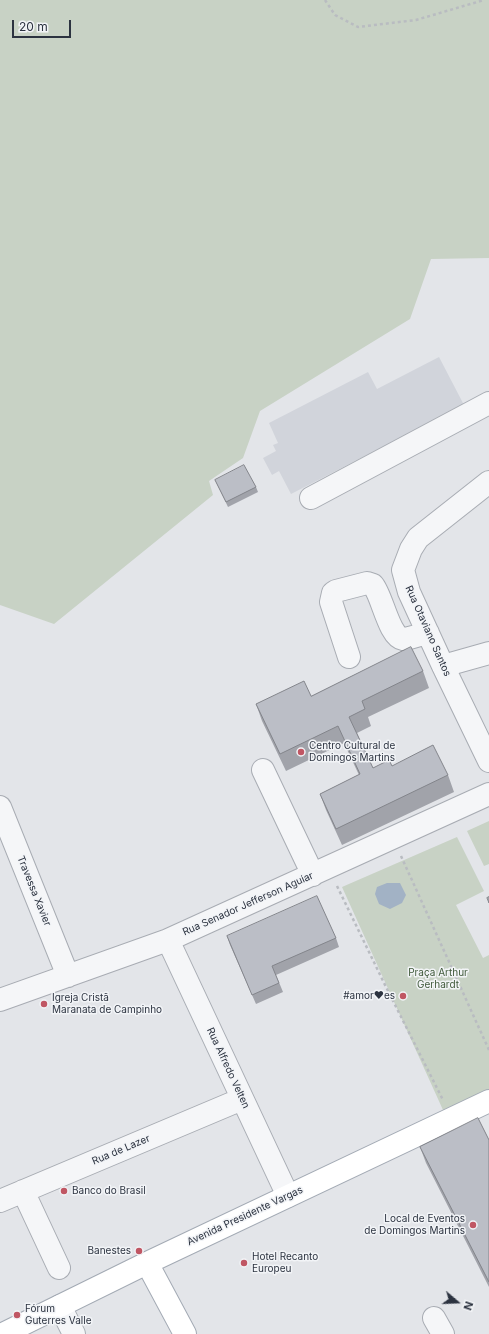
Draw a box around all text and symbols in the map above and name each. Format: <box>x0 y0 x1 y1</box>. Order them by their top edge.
scale bar <box>14 12 73 38</box>
text: 20 m <box>19 19 48 34</box>
street label: Rua Otaviano Santos <box>403 584 453 678</box>
place label: Centro Cultural de Domingos Martins <box>309 740 395 764</box>
marker: Centro Cultural de Domingos Martins <box>296 747 306 757</box>
street label: Travessa Xavier <box>14 854 54 928</box>
street label: Rua Senador Jefferson Aguiar <box>181 870 315 938</box>
park label: Praça Arthur Gerhardt <box>408 967 468 990</box>
place label: #amor♥es <box>343 990 395 1002</box>
marker: #amor♥es <box>398 991 408 1001</box>
place label: Igreja Cristã Maranata de Campinho <box>52 992 162 1016</box>
marker: Igreja Cristã Maranata de Campinho <box>39 999 49 1009</box>
street label: Rua Alfredo Velten <box>204 1026 252 1110</box>
street label: Rua de Lazer <box>90 1132 152 1168</box>
street label: Avenida Presidente Vargas <box>185 1184 305 1248</box>
place label: Banco do Brasil <box>72 1185 146 1197</box>
marker: Banco do Brasil <box>59 1186 69 1196</box>
place label: Local de Eventos de Domingos Martins <box>364 1213 465 1236</box>
marker: Local de Eventos de Domingos Martins <box>468 1220 478 1230</box>
place label: Banestes <box>88 1245 131 1257</box>
marker: Banestes <box>134 1246 144 1256</box>
place label: Hotel Recanto Europeu <box>252 1251 318 1274</box>
marker: Hotel Recanto Europeu <box>239 1258 249 1268</box>
north arrow <box>437 1282 477 1322</box>
text: N <box>460 1300 476 1312</box>
place label: Fórum Guterres Valle <box>25 1303 91 1326</box>
marker: Fórum Guterres Valle <box>12 1310 22 1320</box>

